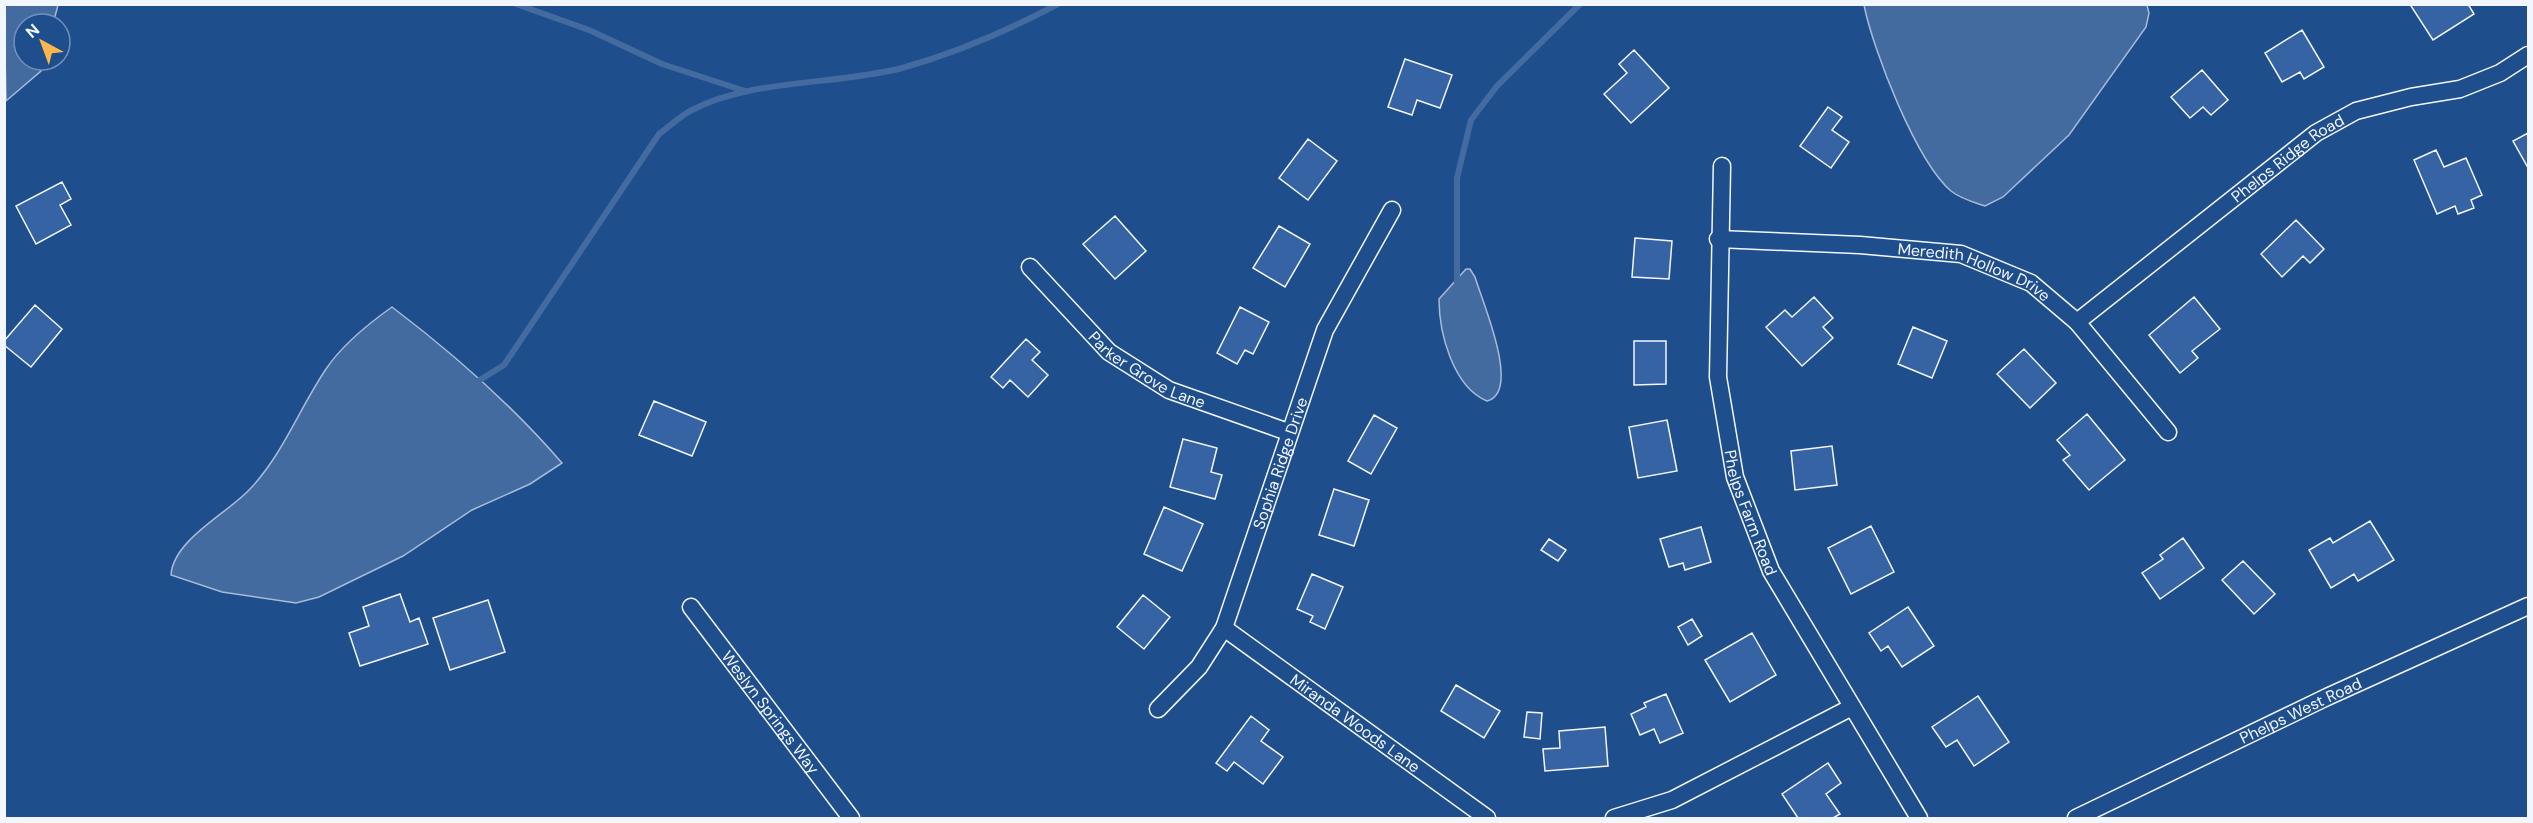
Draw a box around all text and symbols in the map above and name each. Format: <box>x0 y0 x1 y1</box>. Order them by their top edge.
north arrow <box>12 12 72 72</box>
text: N <box>21 19 44 43</box>
street label: Phelps Ridge Road <box>2227 109 2348 207</box>
street label: Meredith Hollow Drive <box>1897 238 2055 306</box>
street label: Parker Grove Lane <box>1084 326 1208 413</box>
street label: Sophia Ridge Drive <box>1248 394 1312 532</box>
street label: Phelps Farm Road <box>1720 448 1782 578</box>
street label: Weslyn Springs Way <box>717 646 824 778</box>
street label: Miranda Woods Lane <box>1286 669 1425 777</box>
street label: Phelps West Road <box>2236 672 2365 748</box>

